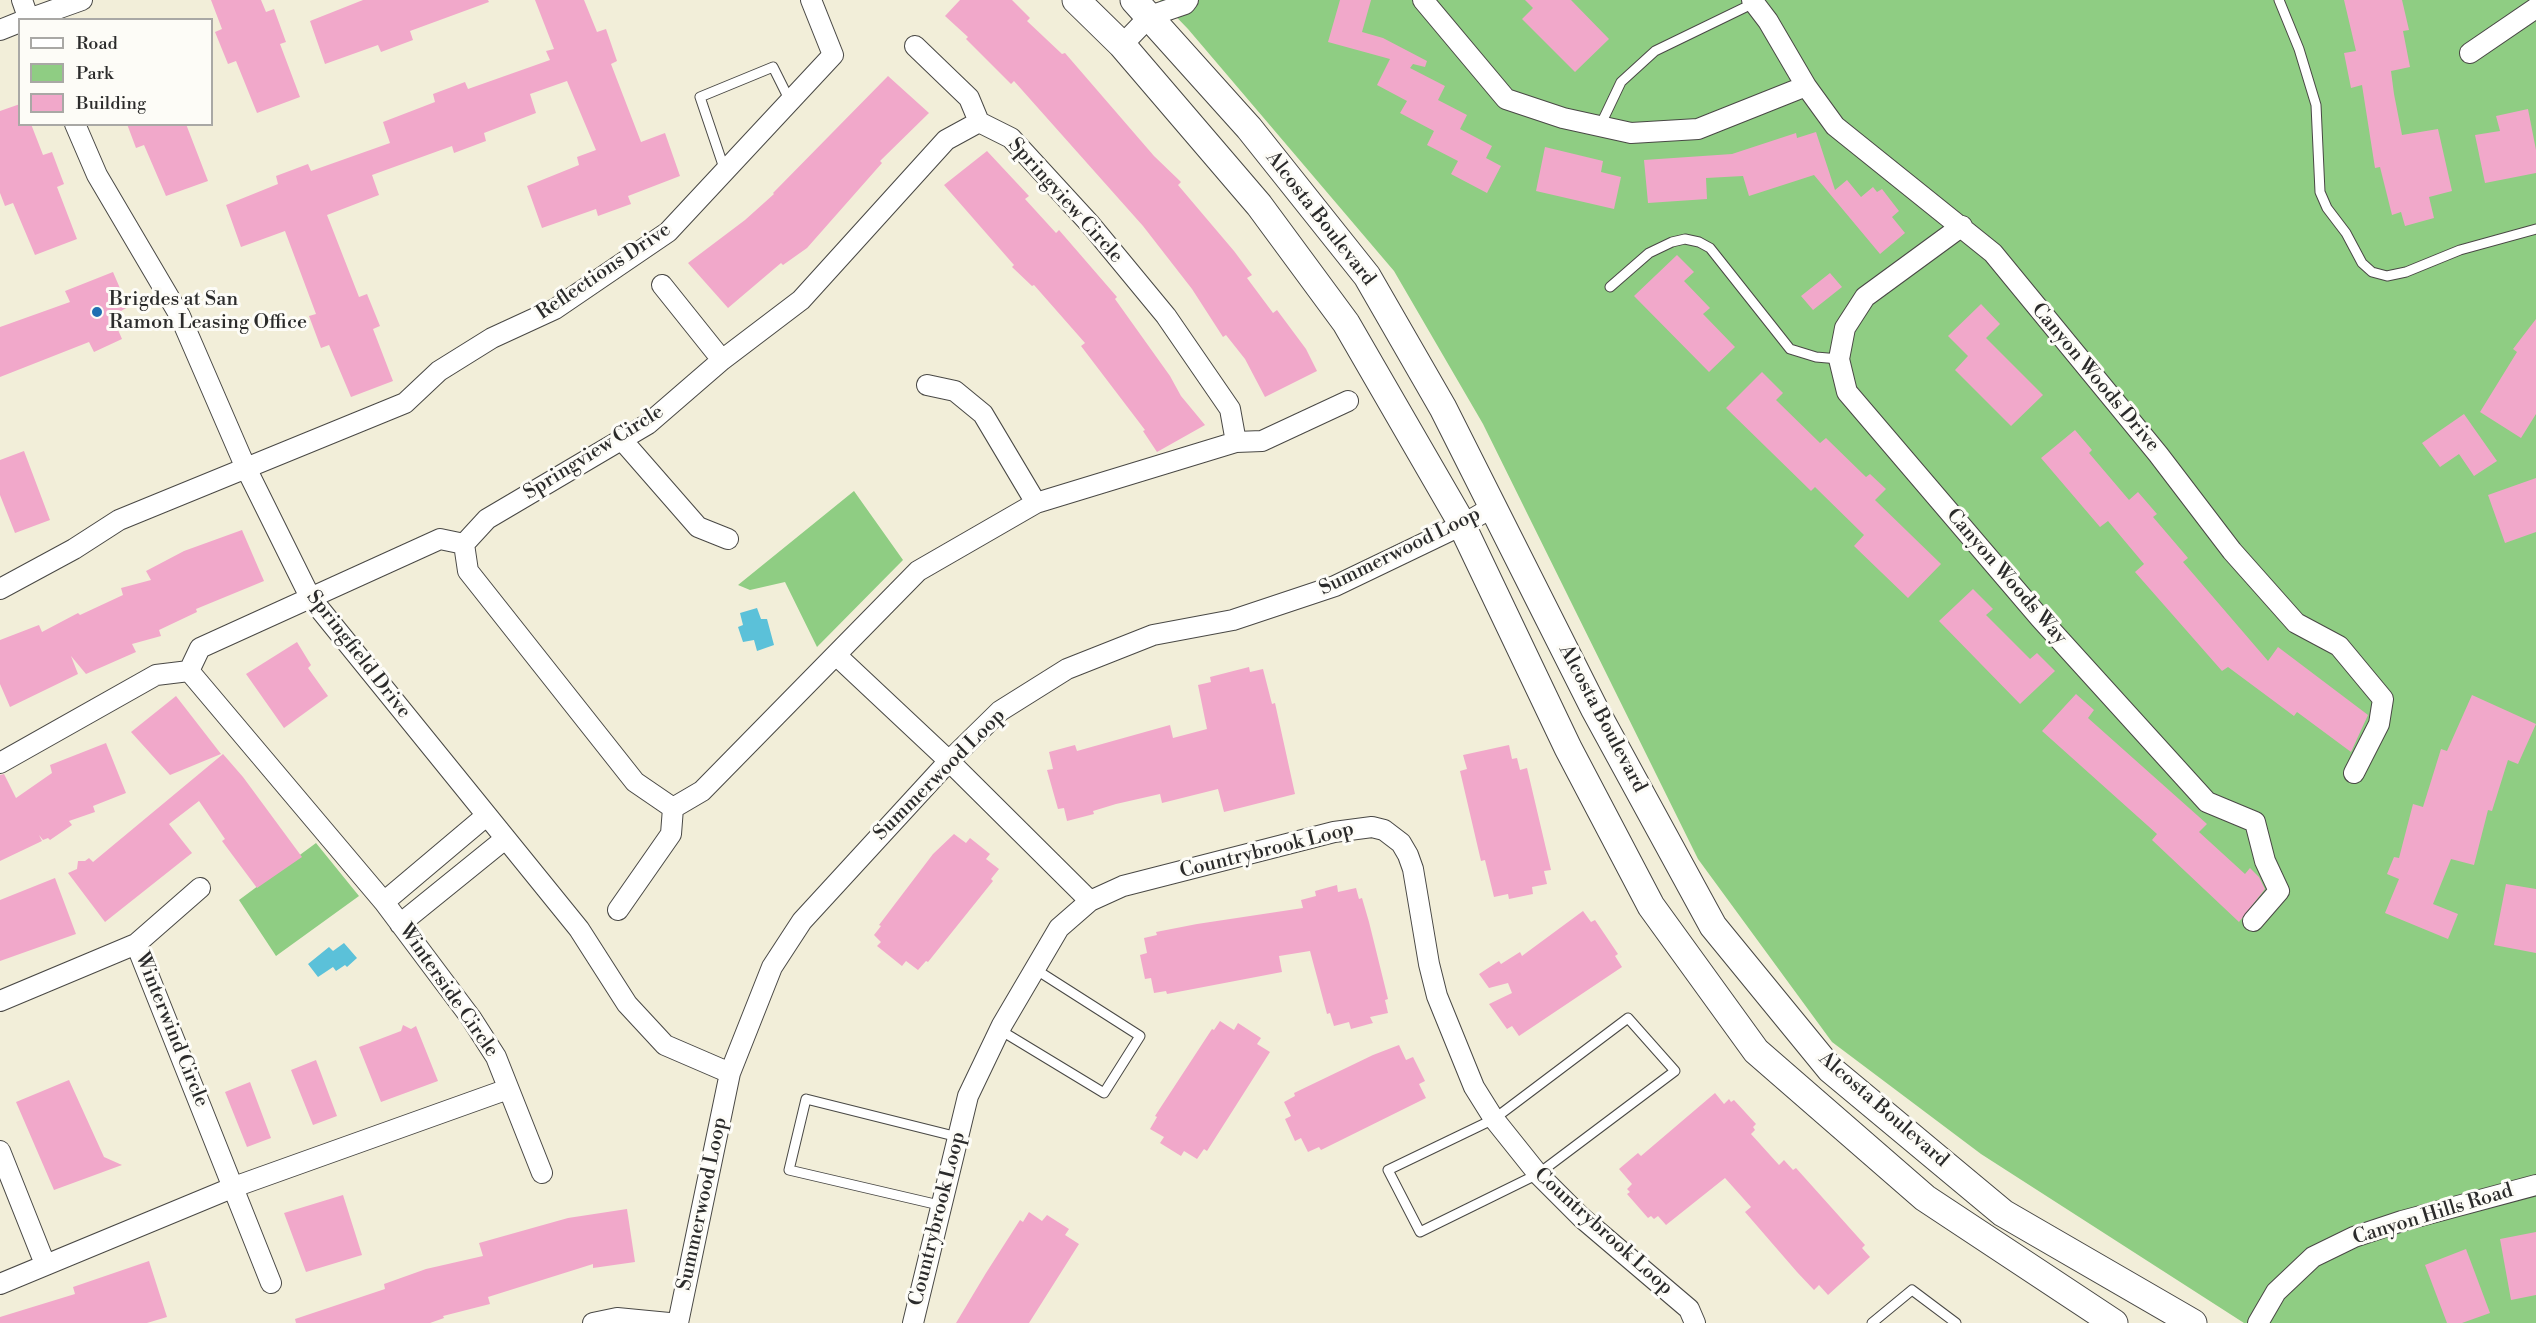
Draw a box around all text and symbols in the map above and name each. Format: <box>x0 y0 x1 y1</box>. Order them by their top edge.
legend <box>18 18 213 126</box>
text: Road <box>76 32 118 55</box>
text: Park <box>76 62 113 85</box>
text: Building <box>76 92 146 115</box>
street label: Springview Circle <box>1002 133 1128 269</box>
street label: Alcosta Boulevard <box>1260 147 1380 291</box>
street label: Reflections Drive <box>532 218 676 326</box>
place label: Brigdes at San Ramon Leasing Office <box>109 288 307 335</box>
street label: Canyon Woods Drive <box>2026 299 2164 457</box>
marker: Brigdes at San Ramon Leasing Office <box>90 305 104 319</box>
street label: Springview Circle <box>520 400 668 506</box>
street label: Summerwood Loop <box>1316 503 1484 601</box>
street label: Canyon Woods Way <box>1940 504 2072 650</box>
street label: Springfield Drive <box>301 586 415 724</box>
street label: Alcosta Boulevard <box>1553 641 1651 797</box>
street label: Summerwood Loop <box>869 704 1011 846</box>
street label: Countrybrook Loop <box>1177 818 1357 884</box>
street label: Winterside Circle <box>393 920 503 1062</box>
street label: Winterwind Circle <box>129 949 213 1111</box>
street label: Alcosta Boulevard <box>1813 1047 1953 1173</box>
street label: Summerwood Loop <box>673 1115 733 1293</box>
street label: Countrybrook Loop <box>905 1129 971 1309</box>
street label: Countrybrook Loop <box>1529 1163 1677 1301</box>
street label: Canyon Hills Road <box>2350 1179 2516 1251</box>

